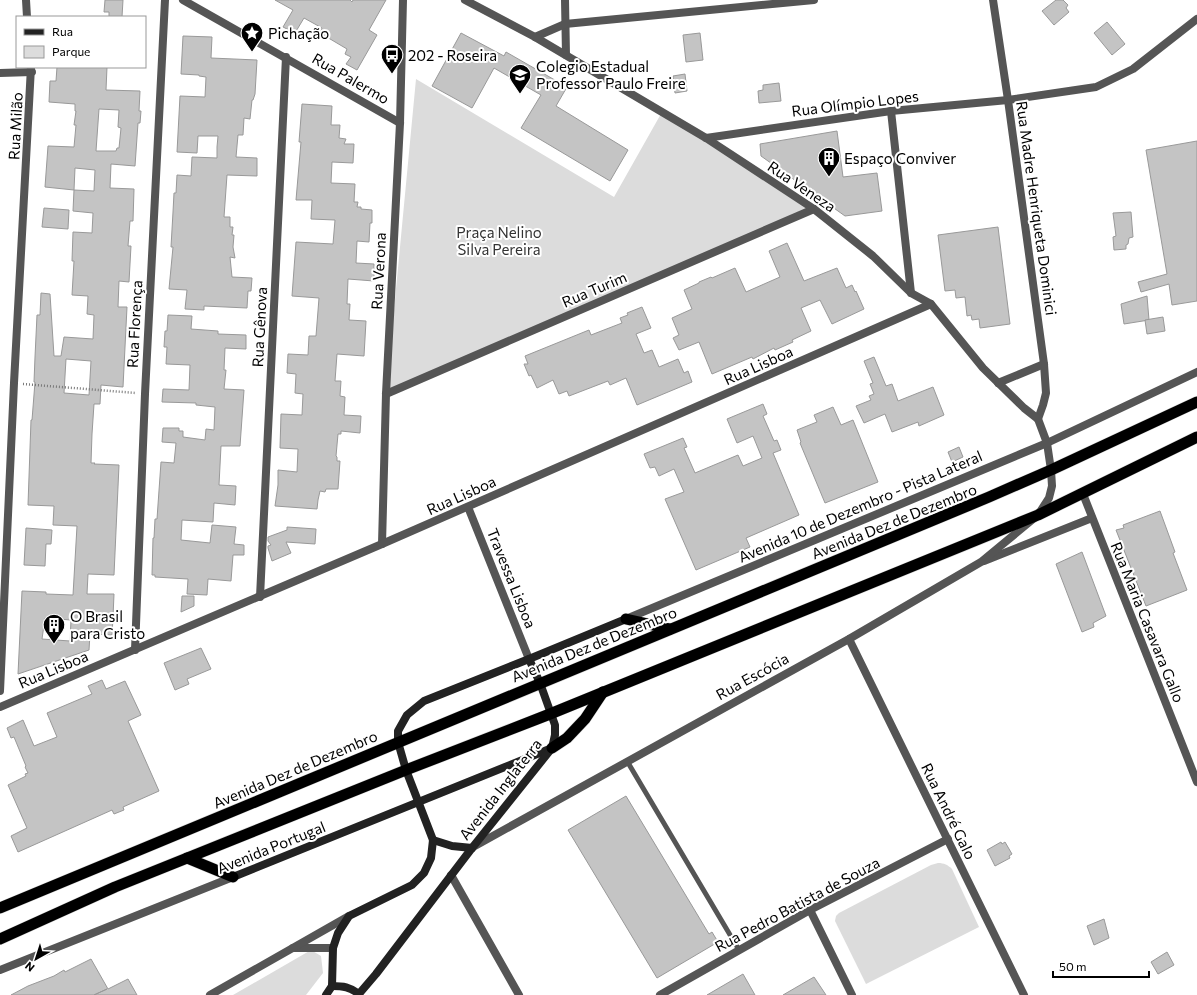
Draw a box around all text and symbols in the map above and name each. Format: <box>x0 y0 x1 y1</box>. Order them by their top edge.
legend <box>16 16 146 68</box>
place icon: Pichação <box>239 20 265 53</box>
text: Rua <box>52 24 73 38</box>
place label: Pichação <box>268 24 329 42</box>
bus stop icon: 202 - Roseira <box>379 42 405 75</box>
text: Parque <box>52 44 90 58</box>
place label: 202 - Roseira <box>408 46 497 64</box>
street label: Rua Palermo <box>309 49 393 107</box>
place label: Colegio Estadual Professor Paulo Freire <box>536 57 686 92</box>
school or university icon: Colegio Estadual Professor Paulo Freire <box>507 62 533 95</box>
street label: Rua Olímpio Lopes <box>790 86 920 120</box>
street label: Rua Milão <box>4 92 26 160</box>
street label: Rua Madre Henriqueta Dominici <box>1013 100 1061 316</box>
building icon: Espaço Conviver <box>816 145 842 178</box>
place label: Espaço Conviver <box>844 149 956 167</box>
street label: Rua Veneza <box>765 157 839 215</box>
park label: Praça Nelino Silva Pereira <box>456 223 542 258</box>
street label: Rua Verona <box>367 232 389 310</box>
street label: Rua Turim <box>559 267 629 311</box>
street label: Rua Florença <box>123 280 145 368</box>
street label: Rua Gênova <box>248 286 270 368</box>
street label: Rua Lisboa <box>721 342 795 388</box>
street label: Avenida 10 de Dezembro - Pista Lateral <box>735 446 985 566</box>
street label: Rua Lisboa <box>424 472 498 518</box>
street label: Avenida Dez de Dezembro <box>809 480 979 562</box>
street label: Travessa Lisboa <box>484 525 540 631</box>
street label: Rua Maria Casavara Gallo <box>1107 539 1189 705</box>
street label: Avenida Dez de Dezembro <box>509 603 679 685</box>
place label: O Brasil para Cristo <box>70 607 145 642</box>
building icon: O Brasil para Cristo <box>41 612 67 645</box>
street label: Rua Lisboa <box>15 646 91 692</box>
street label: Rua Escócia <box>713 649 791 703</box>
street label: Avenida Dez de Dezembro <box>210 726 380 812</box>
street label: Avenida Inglaterra <box>455 735 545 843</box>
street label: Rua André Galo <box>918 760 980 862</box>
street label: Avenida Portugal <box>214 817 328 877</box>
street label: Rua Pedro Batista de Souza <box>711 853 883 955</box>
north arrow <box>16 939 56 979</box>
scale bar <box>1053 953 1149 979</box>
text: 50 m <box>1059 959 1087 973</box>
text: N <box>22 960 37 975</box>

